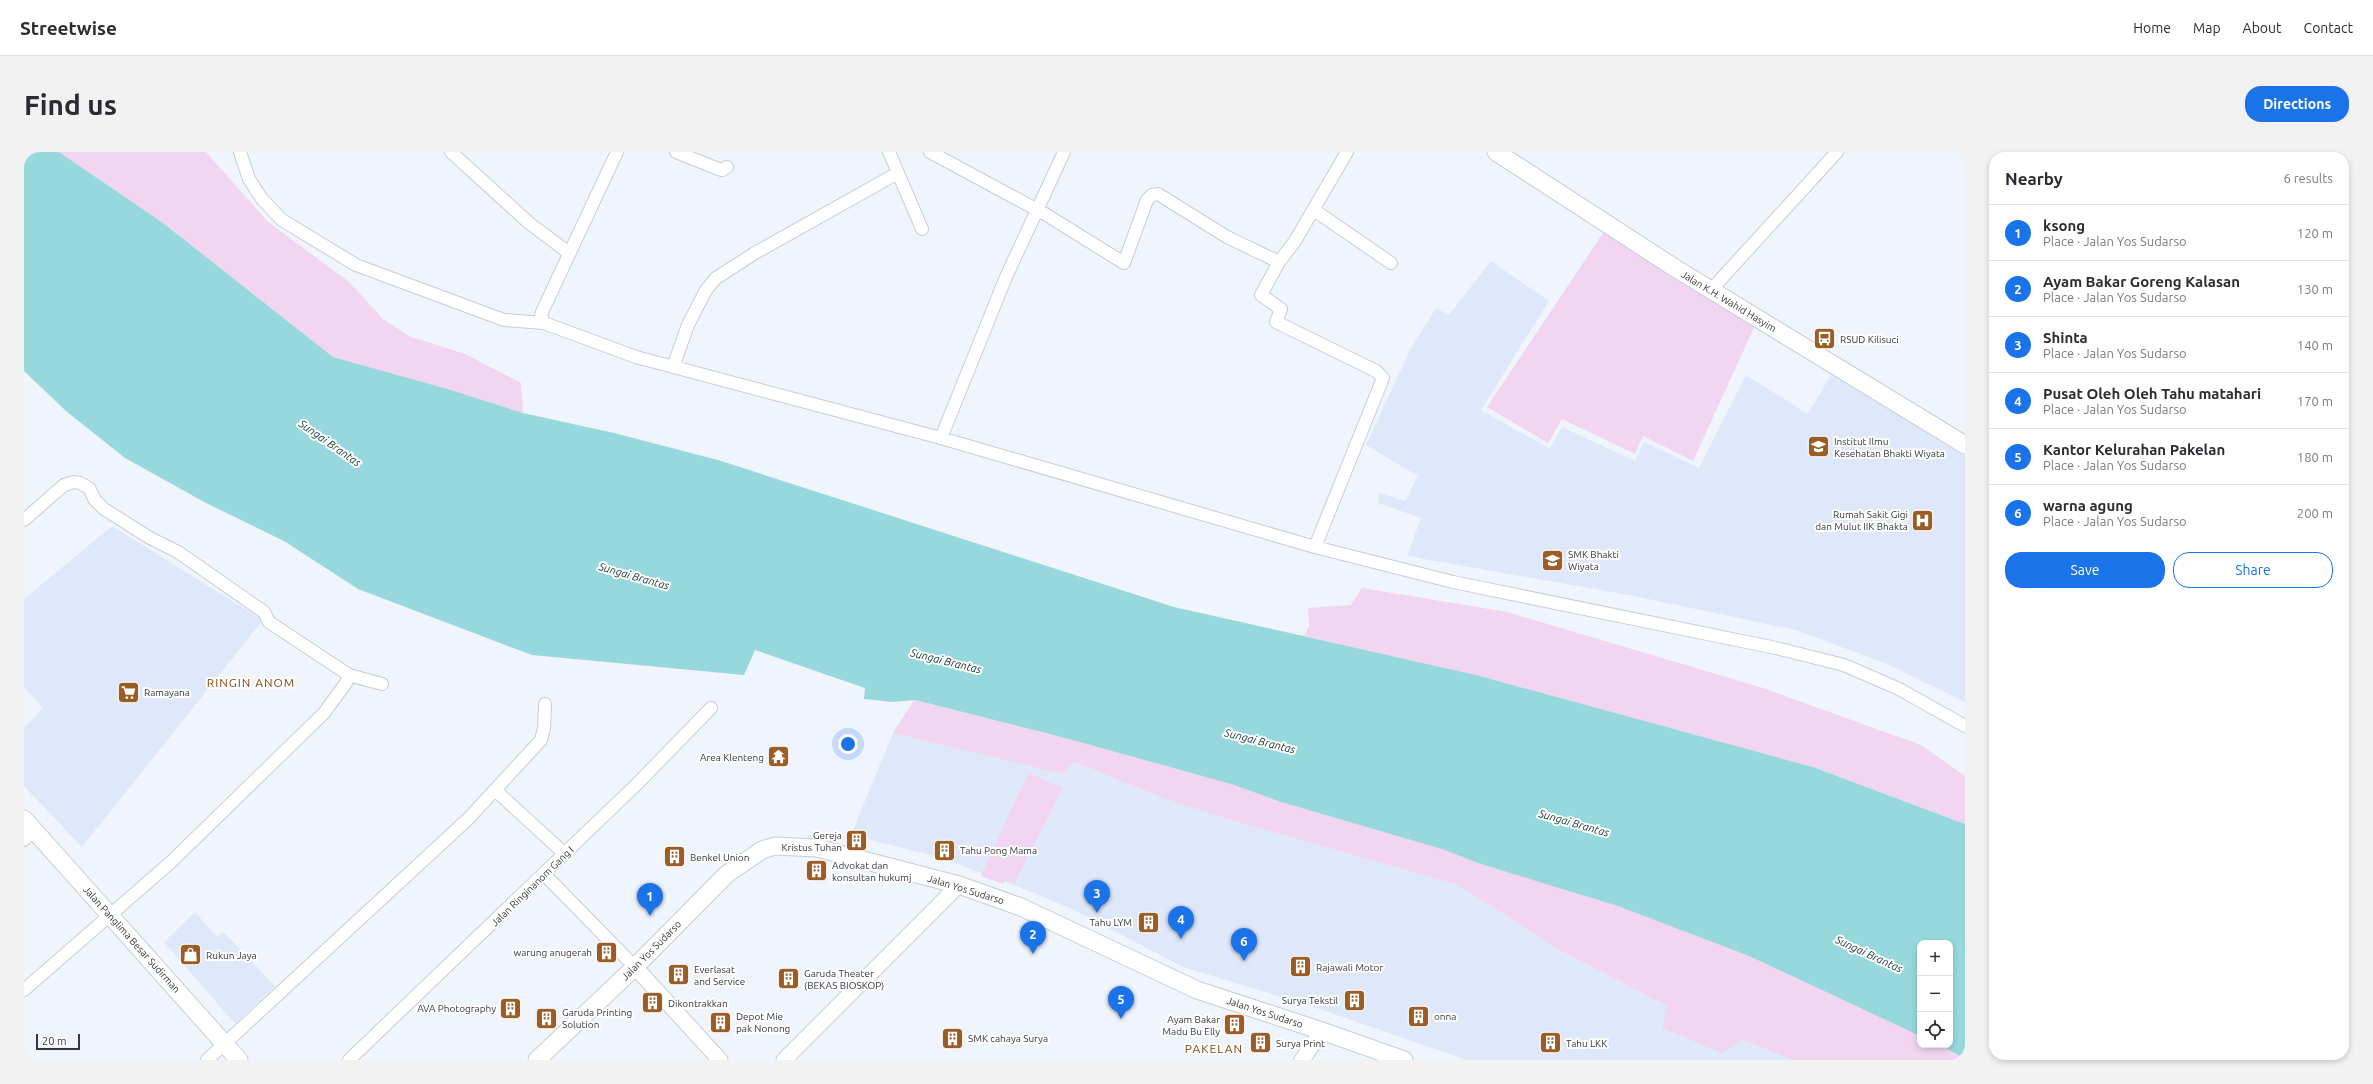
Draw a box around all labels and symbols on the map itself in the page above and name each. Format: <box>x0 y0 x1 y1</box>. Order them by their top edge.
street label: Jalan K.H. Wahid Hasyim <box>1679 269 1778 334</box>
bus stop icon: RSUD Kilisuci <box>1811 326 1837 352</box>
place label: RSUD Kilisuci <box>1840 334 1899 345</box>
water label: Sungai Brantas <box>296 417 364 469</box>
school or university icon: Institut Ilmu Kesehatan Bhakti Wiyata <box>1805 434 1831 460</box>
place label: Institut Ilmu Kesehatan Bhakti Wiyata <box>1834 436 1945 459</box>
hospital icon: Rumah Sakit Gigi dan Mulut IIK Bhakta <box>1910 507 1936 533</box>
place label: Rumah Sakit Gigi dan Mulut IIK Bhakta <box>1815 509 1908 532</box>
school or university icon: SMK Bhakti Wiyata <box>1540 547 1566 573</box>
place label: SMK Bhakti Wiyata <box>1568 549 1619 572</box>
water label: Sungai Brantas <box>596 560 671 592</box>
water label: Sungai Brantas <box>908 646 983 676</box>
district label: RINGIN ANOM <box>207 676 295 689</box>
supermarket icon: Ramayana <box>115 679 141 705</box>
place label: Ramayana <box>144 687 190 698</box>
water label: Sungai Brantas <box>1222 726 1297 756</box>
your location <box>838 734 858 754</box>
temple icon: Area Klenteng <box>766 744 792 770</box>
place label: Area Klenteng <box>700 752 764 763</box>
water label: Sungai Brantas <box>1536 807 1611 839</box>
building icon: Gereja Kristus Tuhan <box>844 828 870 854</box>
place label: Gereja Kristus Tuhan <box>782 830 842 853</box>
building icon: Tahu Pong Mama <box>932 837 958 863</box>
street label: Jalan Ringinanom Gang I <box>489 844 576 928</box>
building icon: Benkel Union <box>662 844 688 870</box>
place label: Tahu Pong Mama <box>960 845 1037 856</box>
place label: Benkel Union <box>690 852 749 863</box>
building icon: Advokat dan konsultan hukumj <box>804 858 830 884</box>
place label: Advokat dan konsultan hukumj <box>832 860 911 883</box>
street label: Jalan Yos Sudarso <box>926 873 1006 906</box>
pin: 3 <box>1084 880 1110 913</box>
pin: 1 <box>637 883 663 916</box>
street label: Jalan Panglima Besar Sudirman <box>81 884 182 995</box>
pin: 4 <box>1168 906 1194 939</box>
building icon: Tahu LYM <box>1135 909 1161 935</box>
place label: Tahu LYM <box>1089 917 1132 928</box>
street label: Jalan Yos Sudarso <box>619 918 683 982</box>
pin: 2 <box>1020 921 1046 954</box>
pin: 6 <box>1231 928 1257 961</box>
water label: Sungai Brantas <box>1833 933 1905 975</box>
building icon: warung anugerah <box>594 939 620 965</box>
shop icon: Rukun Jaya <box>177 942 203 968</box>
place label: warung anugerah <box>513 947 592 958</box>
place label: Rukun Jaya <box>206 950 257 961</box>
building icon: Rajawali Motor <box>1288 954 1314 980</box>
building icon: Everlasat and Service <box>666 962 692 988</box>
place label: Rajawali Motor <box>1316 962 1383 973</box>
place label: Everlasat and Service <box>694 964 745 987</box>
building icon: Garuda Theater (BEKAS BIOSKOP) <box>776 966 802 992</box>
place label: Garuda Theater (BEKAS BIOSKOP) <box>804 968 884 991</box>
pin: 5 <box>1108 986 1134 1019</box>
building icon: Surya Tekstil <box>1341 987 1367 1013</box>
building icon: Dikontrakkan <box>639 990 665 1016</box>
building icon: AVA Photography <box>498 995 524 1021</box>
street label: Jalan Yos Sudarso <box>1225 995 1305 1030</box>
place label: Surya Tekstil <box>1282 995 1338 1006</box>
place label: Dikontrakkan <box>668 998 728 1009</box>
place label: AVA Photography <box>417 1003 496 1014</box>
building icon: onna <box>1406 1003 1432 1029</box>
building icon: Garuda Printing Solution <box>533 1005 559 1031</box>
place label: Garuda Printing Solution <box>562 1007 632 1030</box>
building icon: Depot Mie pak Nonong <box>708 1009 734 1035</box>
place label: Depot Mie pak Nonong <box>736 1011 790 1034</box>
place label: onna <box>1434 1011 1456 1022</box>
building icon: Ayam Bakar Madu Bu Elly <box>1222 1012 1248 1038</box>
place label: Ayam Bakar Madu Bu Elly <box>1162 1014 1220 1037</box>
building icon: SMK cahaya Surya <box>940 1025 966 1051</box>
building icon: Surya Print <box>1247 1030 1273 1056</box>
building icon: Tahu LKK <box>1537 1030 1563 1056</box>
scale bar <box>36 1032 80 1051</box>
place label: SMK cahaya Surya <box>968 1033 1048 1044</box>
place label: Surya Print <box>1276 1038 1325 1049</box>
place label: Tahu LKK <box>1566 1038 1607 1049</box>
district label: PAKELAN <box>1185 1042 1243 1055</box>

